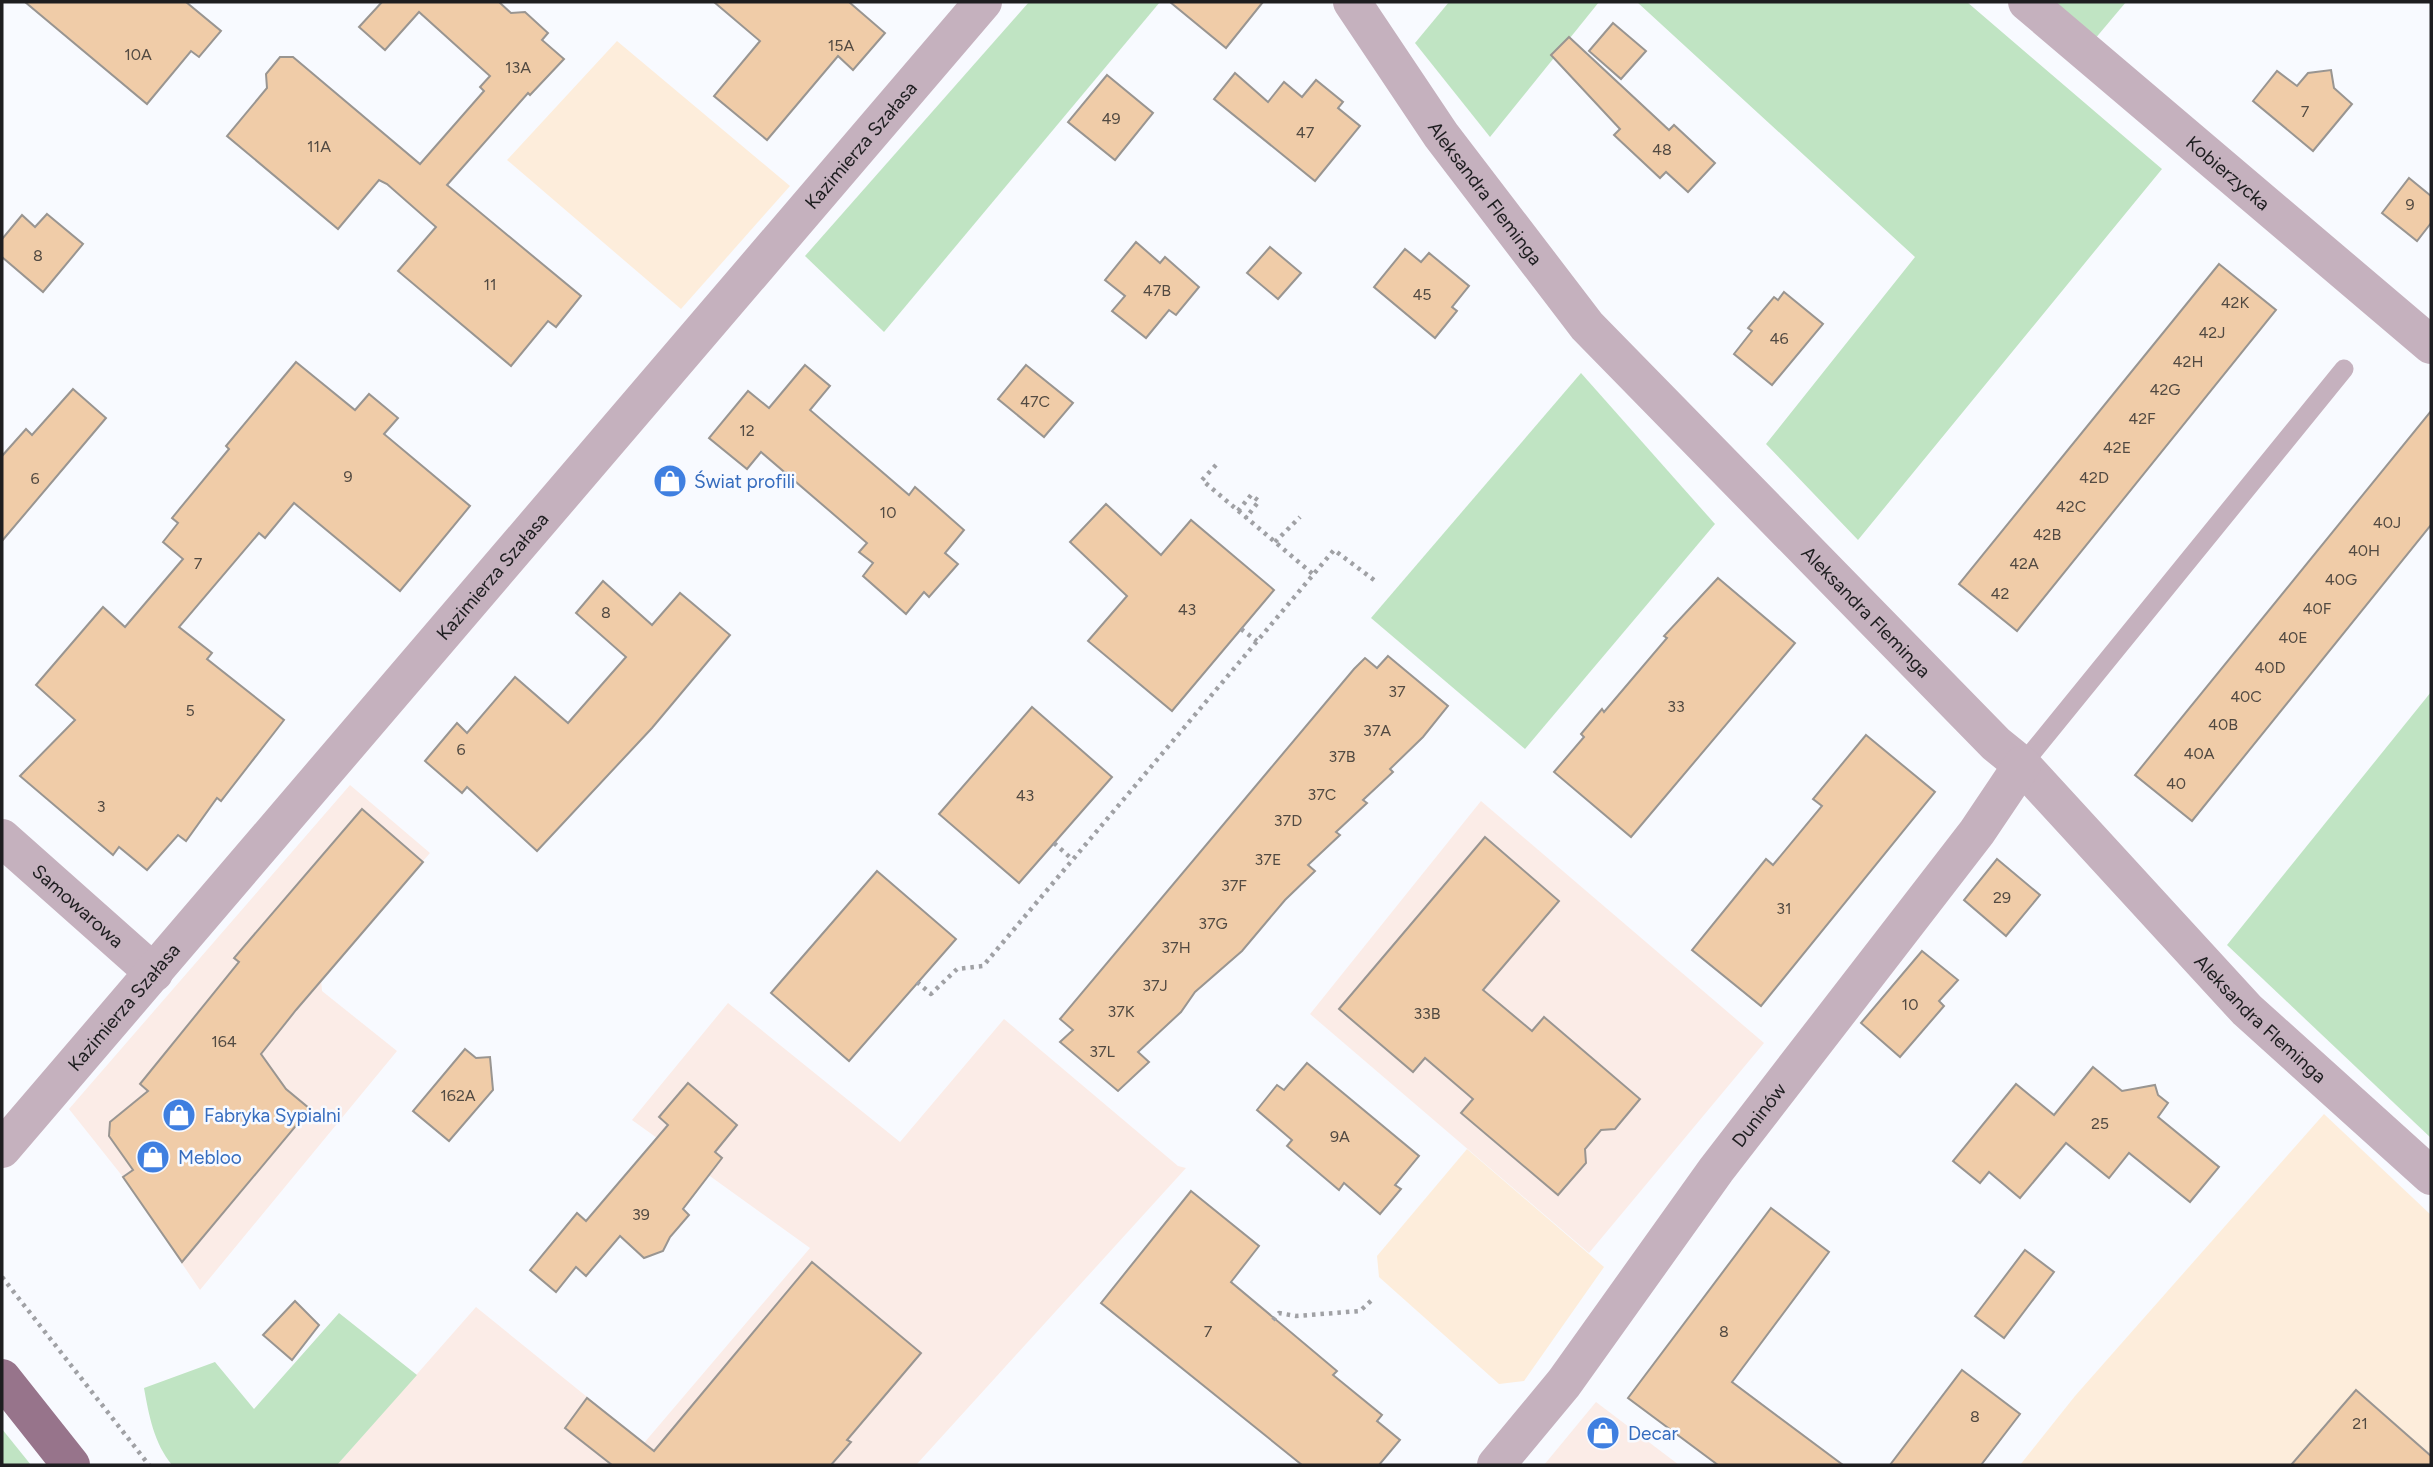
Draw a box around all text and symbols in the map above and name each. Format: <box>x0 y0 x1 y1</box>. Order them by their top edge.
house number: 15A <box>828 36 854 55</box>
house number: 10A <box>124 45 152 64</box>
house number: 13A <box>505 58 531 77</box>
street label: Kazimierza Szałasa <box>800 77 922 214</box>
house number: 7 <box>2301 102 2310 121</box>
house number: 49 <box>1102 109 1121 128</box>
street label: Aleksandra Fleminga <box>1423 117 1547 270</box>
house number: 47 <box>1296 123 1315 142</box>
street label: Kobierzycka <box>2181 131 2275 215</box>
house number: 11A <box>307 137 331 156</box>
house number: 48 <box>1652 140 1672 159</box>
house number: 9 <box>2405 195 2415 214</box>
house number: 8 <box>33 246 43 265</box>
house number: 11 <box>483 275 497 294</box>
house number: 47B <box>1143 281 1171 300</box>
house number: 45 <box>1412 285 1432 304</box>
house number: 42K <box>2221 293 2250 312</box>
house number: 42J <box>2198 323 2226 342</box>
house number: 46 <box>1770 329 1789 348</box>
house number: 42H <box>2173 352 2203 371</box>
house number: 42G <box>2149 380 2181 399</box>
house number: 47C <box>1020 392 1050 411</box>
house number: 42F <box>2128 409 2156 428</box>
house number: 12 <box>739 421 755 440</box>
house number: 42E <box>2103 438 2131 457</box>
shop icon: Świat profili <box>651 462 689 500</box>
house number: 9 <box>343 467 353 486</box>
house number: 42D <box>2079 468 2109 487</box>
house number: 6 <box>30 469 40 488</box>
place label: Świat profili <box>694 470 795 493</box>
house number: 42C <box>2056 497 2086 516</box>
house number: 10 <box>880 503 896 522</box>
street label: Kazimierza Szałasa <box>432 508 553 645</box>
house number: 40J <box>2373 513 2401 532</box>
house number: 42B <box>2033 525 2062 544</box>
street label: Aleksandra Fleminga <box>1797 541 1935 682</box>
house number: 40H <box>2348 541 2380 560</box>
house number: 7 <box>194 554 203 573</box>
house number: 42A <box>2009 554 2039 573</box>
house number: 40G <box>2325 570 2357 589</box>
house number: 42 <box>1991 584 2009 603</box>
house number: 40F <box>2303 599 2332 618</box>
house number: 43 <box>1178 600 1196 619</box>
house number: 8 <box>601 603 611 622</box>
house number: 40E <box>2278 628 2308 647</box>
house number: 40D <box>2254 658 2286 677</box>
house number: 37 <box>1388 682 1406 701</box>
house number: 40C <box>2230 687 2262 706</box>
house number: 33 <box>1667 697 1685 716</box>
house number: 5 <box>185 701 195 720</box>
house number: 40B <box>2208 715 2238 734</box>
house number: 37A <box>1363 721 1391 740</box>
house number: 6 <box>456 740 466 759</box>
house number: 40A <box>2183 744 2215 763</box>
house number: 37B <box>1328 747 1356 766</box>
house number: 40 <box>2166 774 2186 793</box>
house number: 37C <box>1308 785 1336 804</box>
house number: 43 <box>1016 786 1034 805</box>
house number: 3 <box>97 797 105 816</box>
house number: 37D <box>1274 811 1302 830</box>
house number: 37E <box>1255 850 1281 869</box>
street label: Samowarowa <box>28 860 128 953</box>
house number: 37F <box>1221 876 1247 895</box>
house number: 29 <box>1993 888 2011 907</box>
house number: 31 <box>1776 899 1792 918</box>
house number: 37G <box>1198 914 1228 933</box>
house number: 37H <box>1161 938 1191 957</box>
street label: Kazimierza Szałasa <box>63 939 185 1076</box>
street label: Aleksandra Fleminga <box>2190 950 2331 1088</box>
house number: 37J <box>1142 976 1168 995</box>
house number: 10 <box>1902 995 1918 1014</box>
house number: 37K <box>1107 1002 1135 1021</box>
house number: 33B <box>1413 1004 1441 1023</box>
house number: 164 <box>211 1032 237 1051</box>
house number: 37L <box>1089 1042 1115 1061</box>
street label: Duninów <box>1727 1078 1791 1152</box>
house number: 162A <box>440 1086 476 1105</box>
shop icon: Fabryka Sypialni <box>160 1096 198 1134</box>
place label: Fabryka Sypialni <box>204 1104 341 1127</box>
house number: 25 <box>2091 1114 2109 1133</box>
house number: 9A <box>1330 1127 1350 1146</box>
shop icon: Mebloo <box>134 1138 172 1176</box>
place label: Mebloo <box>178 1146 242 1169</box>
house number: 39 <box>632 1205 650 1224</box>
house number: 7 <box>1204 1322 1213 1341</box>
house number: 8 <box>1719 1322 1729 1341</box>
house number: 8 <box>1970 1407 1980 1426</box>
shop icon: Decar <box>1584 1414 1622 1452</box>
house number: 21 <box>2352 1414 2368 1433</box>
place label: Decar <box>1628 1422 1678 1445</box>

